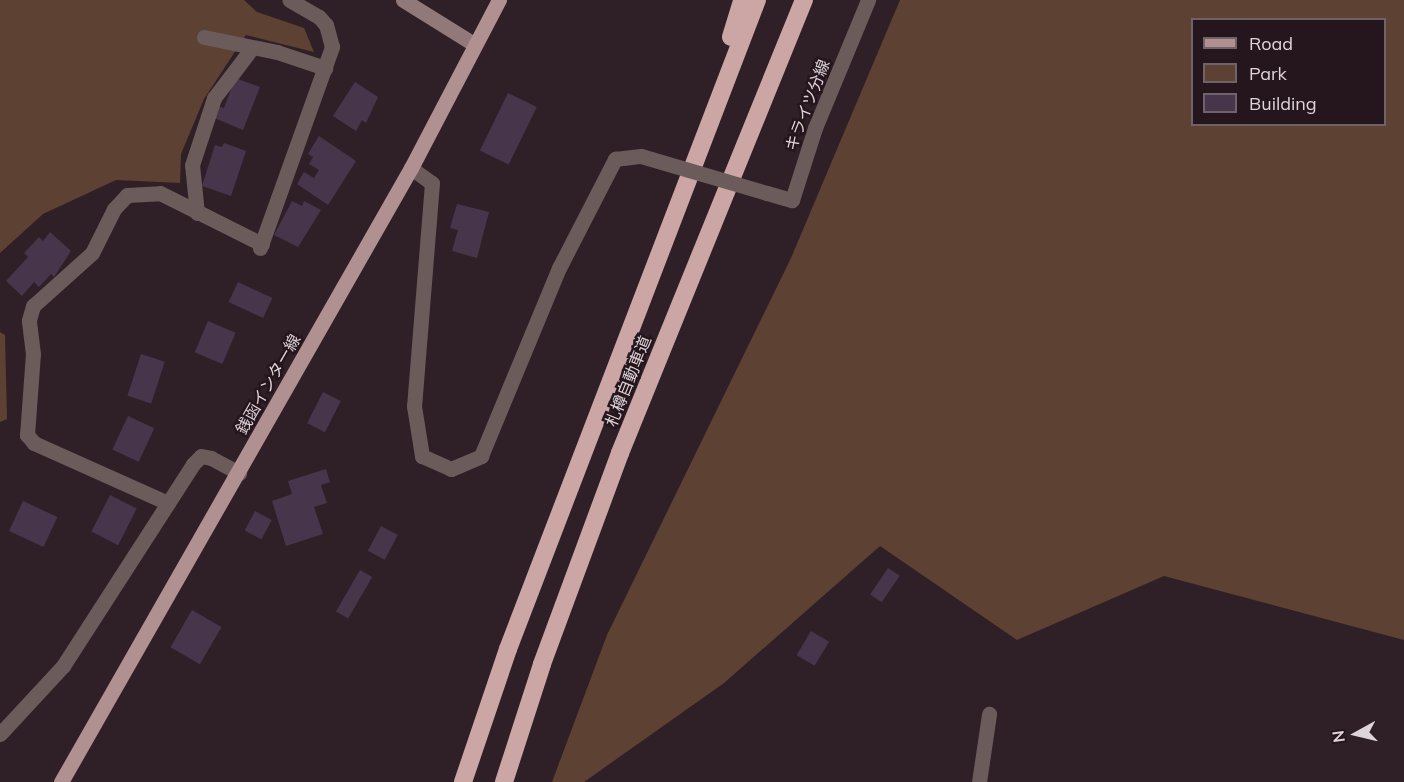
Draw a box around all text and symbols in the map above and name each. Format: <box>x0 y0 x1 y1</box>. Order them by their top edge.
legend <box>1191 18 1386 126</box>
text: Road <box>1249 32 1293 55</box>
street label: キライツ分線 <box>781 57 833 153</box>
text: Park <box>1249 62 1287 85</box>
text: Building <box>1249 92 1317 115</box>
street label: 銭函インター線 <box>232 331 304 437</box>
street label: 札樽自動車道 <box>601 333 655 429</box>
north arrow <box>1326 704 1386 764</box>
text: N <box>1327 729 1349 744</box>

